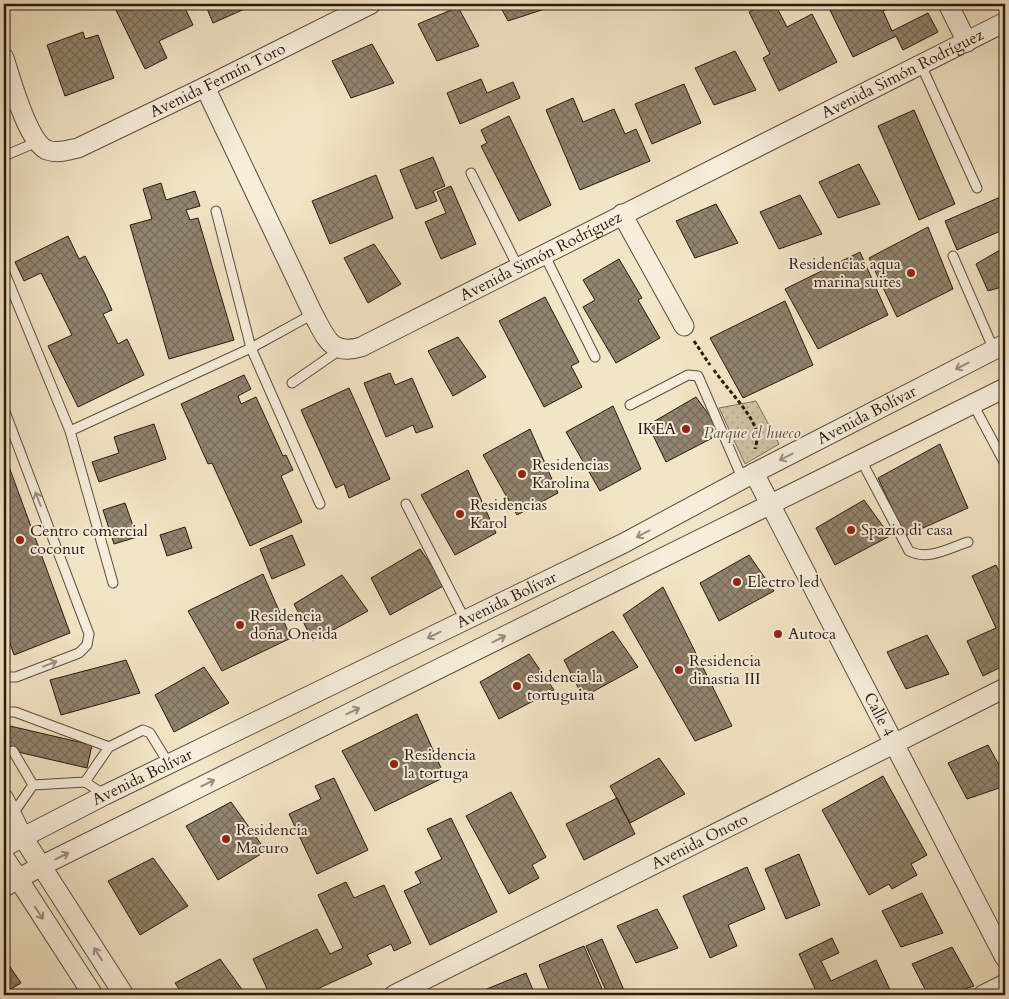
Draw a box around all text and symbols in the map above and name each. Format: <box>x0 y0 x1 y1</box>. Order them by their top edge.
street label: Avenida Simón Rodríguez <box>818 24 987 124</box>
street label: Avenida Fermín Toro <box>146 37 290 123</box>
street label: Avenida Simón Rodríguez <box>456 206 626 306</box>
place label: Residencias aqua marina suites <box>788 253 901 293</box>
marker: Residencias aqua marina suites <box>905 267 917 279</box>
one-way arrow <box>954 361 969 371</box>
street label: Avenida Bolívar <box>813 380 920 450</box>
place label: IKEA <box>637 418 677 440</box>
park label: Parque el hueco <box>703 422 801 444</box>
marker: IKEA <box>680 423 692 435</box>
one-way arrow <box>779 453 794 462</box>
place label: Residencias Karolina <box>532 454 609 494</box>
marker: Residencias Karolina <box>516 468 528 480</box>
one-way arrow <box>33 492 42 507</box>
place label: Residencias Karol <box>470 494 547 534</box>
marker: Residencias Karol <box>454 508 466 520</box>
place label: Spazio di casa <box>861 519 953 541</box>
place label: Centro comercial coconut <box>30 520 148 560</box>
marker: Spazio di casa <box>845 524 857 536</box>
one-way arrow <box>636 530 651 539</box>
marker: Centro comercial coconut <box>14 534 26 546</box>
street label: Avenida Bolívar <box>453 566 561 634</box>
place label: Electro led <box>747 571 820 593</box>
marker: Electro led <box>731 576 743 588</box>
place label: Residencia doña Oneida <box>250 605 338 645</box>
marker: Residencia doña Oneida <box>234 619 246 631</box>
place label: Autoca <box>788 623 836 645</box>
marker: Autoca <box>772 628 784 640</box>
one-way arrow <box>427 631 442 641</box>
one-way arrow <box>491 634 506 643</box>
place label: Residencia dinastia III <box>689 650 761 690</box>
one-way arrow <box>42 659 57 668</box>
marker: Residencia dinastia III <box>673 664 685 676</box>
place label: esidencia la tortuguita <box>527 666 603 706</box>
marker: esidencia la tortuguita <box>511 680 523 692</box>
street label: Calle 4 <box>858 689 900 741</box>
one-way arrow <box>345 706 360 715</box>
street label: Avenida Bolívar <box>88 743 196 811</box>
place label: Residencia la tortuga <box>404 744 476 784</box>
marker: Residencia la tortuga <box>388 758 400 770</box>
one-way arrow <box>200 778 215 788</box>
street label: Avenida Onoto <box>648 808 752 875</box>
place label: Residencia Macuro <box>236 819 308 859</box>
marker: Residencia Macuro <box>220 833 232 845</box>
one-way arrow <box>54 850 69 860</box>
one-way arrow <box>34 906 44 920</box>
one-way arrow <box>93 948 103 962</box>

